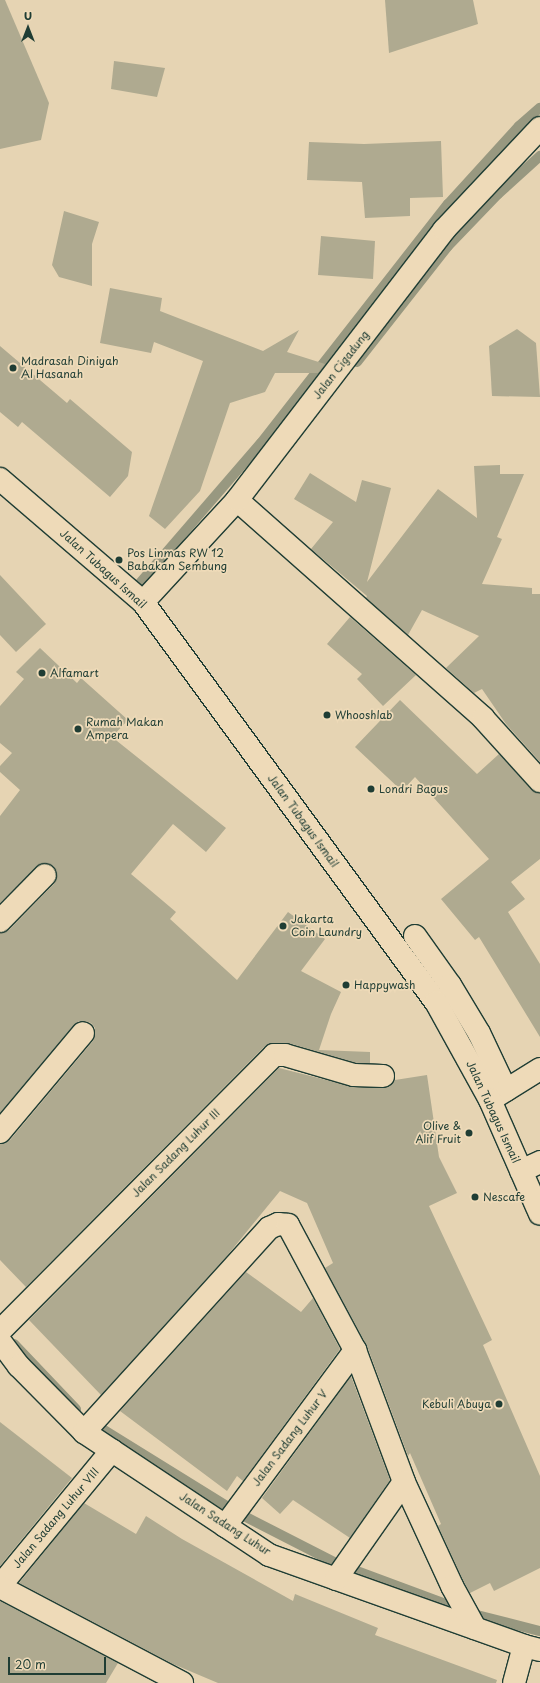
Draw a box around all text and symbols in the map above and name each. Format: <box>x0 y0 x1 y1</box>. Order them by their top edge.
text: U <box>24 7 32 24</box>
north arrow <box>8 8 48 48</box>
street label: Jalan Cigadung <box>310 328 372 402</box>
place label: Madrasah Diniyah Al Hasanah <box>21 355 119 381</box>
marker: Madrasah Diniyah Al Hasanah <box>8 363 18 373</box>
street label: Jalan Tubagus Ismail <box>57 527 149 611</box>
place label: Pos Linmas RW 12 Babakan Sembung <box>127 547 227 573</box>
marker: Pos Linmas RW 12 Babakan Sembung <box>114 555 124 565</box>
place label: Alfamart <box>50 666 99 680</box>
marker: Alfamart <box>37 668 47 678</box>
place label: Whooshlab <box>335 708 392 722</box>
marker: Whooshlab <box>322 710 332 720</box>
place label: Rumah Makan Ampera <box>86 716 164 742</box>
marker: Rumah Makan Ampera <box>73 724 83 734</box>
street label: Jalan Tubagus Ismail <box>265 772 341 870</box>
place label: Londri Bagus <box>379 782 449 796</box>
marker: Londri Bagus <box>366 784 376 794</box>
place label: Jakarta Coin Laundry <box>291 913 362 939</box>
marker: Jakarta Coin Laundry <box>278 921 288 931</box>
place label: Happywash <box>354 978 416 992</box>
marker: Happywash <box>341 980 351 990</box>
street label: Jalan Tubagus Ismail <box>463 1058 523 1166</box>
street label: Jalan Sadang Luhur III <box>129 1106 223 1200</box>
place label: Olive & Alif Fruit <box>414 1120 461 1146</box>
marker: Olive & Alif Fruit <box>464 1128 474 1138</box>
place label: Nescafe <box>483 1190 525 1204</box>
marker: Nescafe <box>470 1192 480 1202</box>
street label: Jalan Sadang Luhur V <box>249 1387 331 1489</box>
place label: Kebuli Abuya <box>422 1397 491 1411</box>
marker: Kebuli Abuya <box>494 1399 504 1409</box>
street label: Jalan Sadang Luhur VIII <box>10 1465 102 1571</box>
street label: Jalan Sadang Luhur <box>177 1490 273 1558</box>
scale bar <box>10 1649 108 1675</box>
text: 20 m <box>15 1655 46 1673</box>

